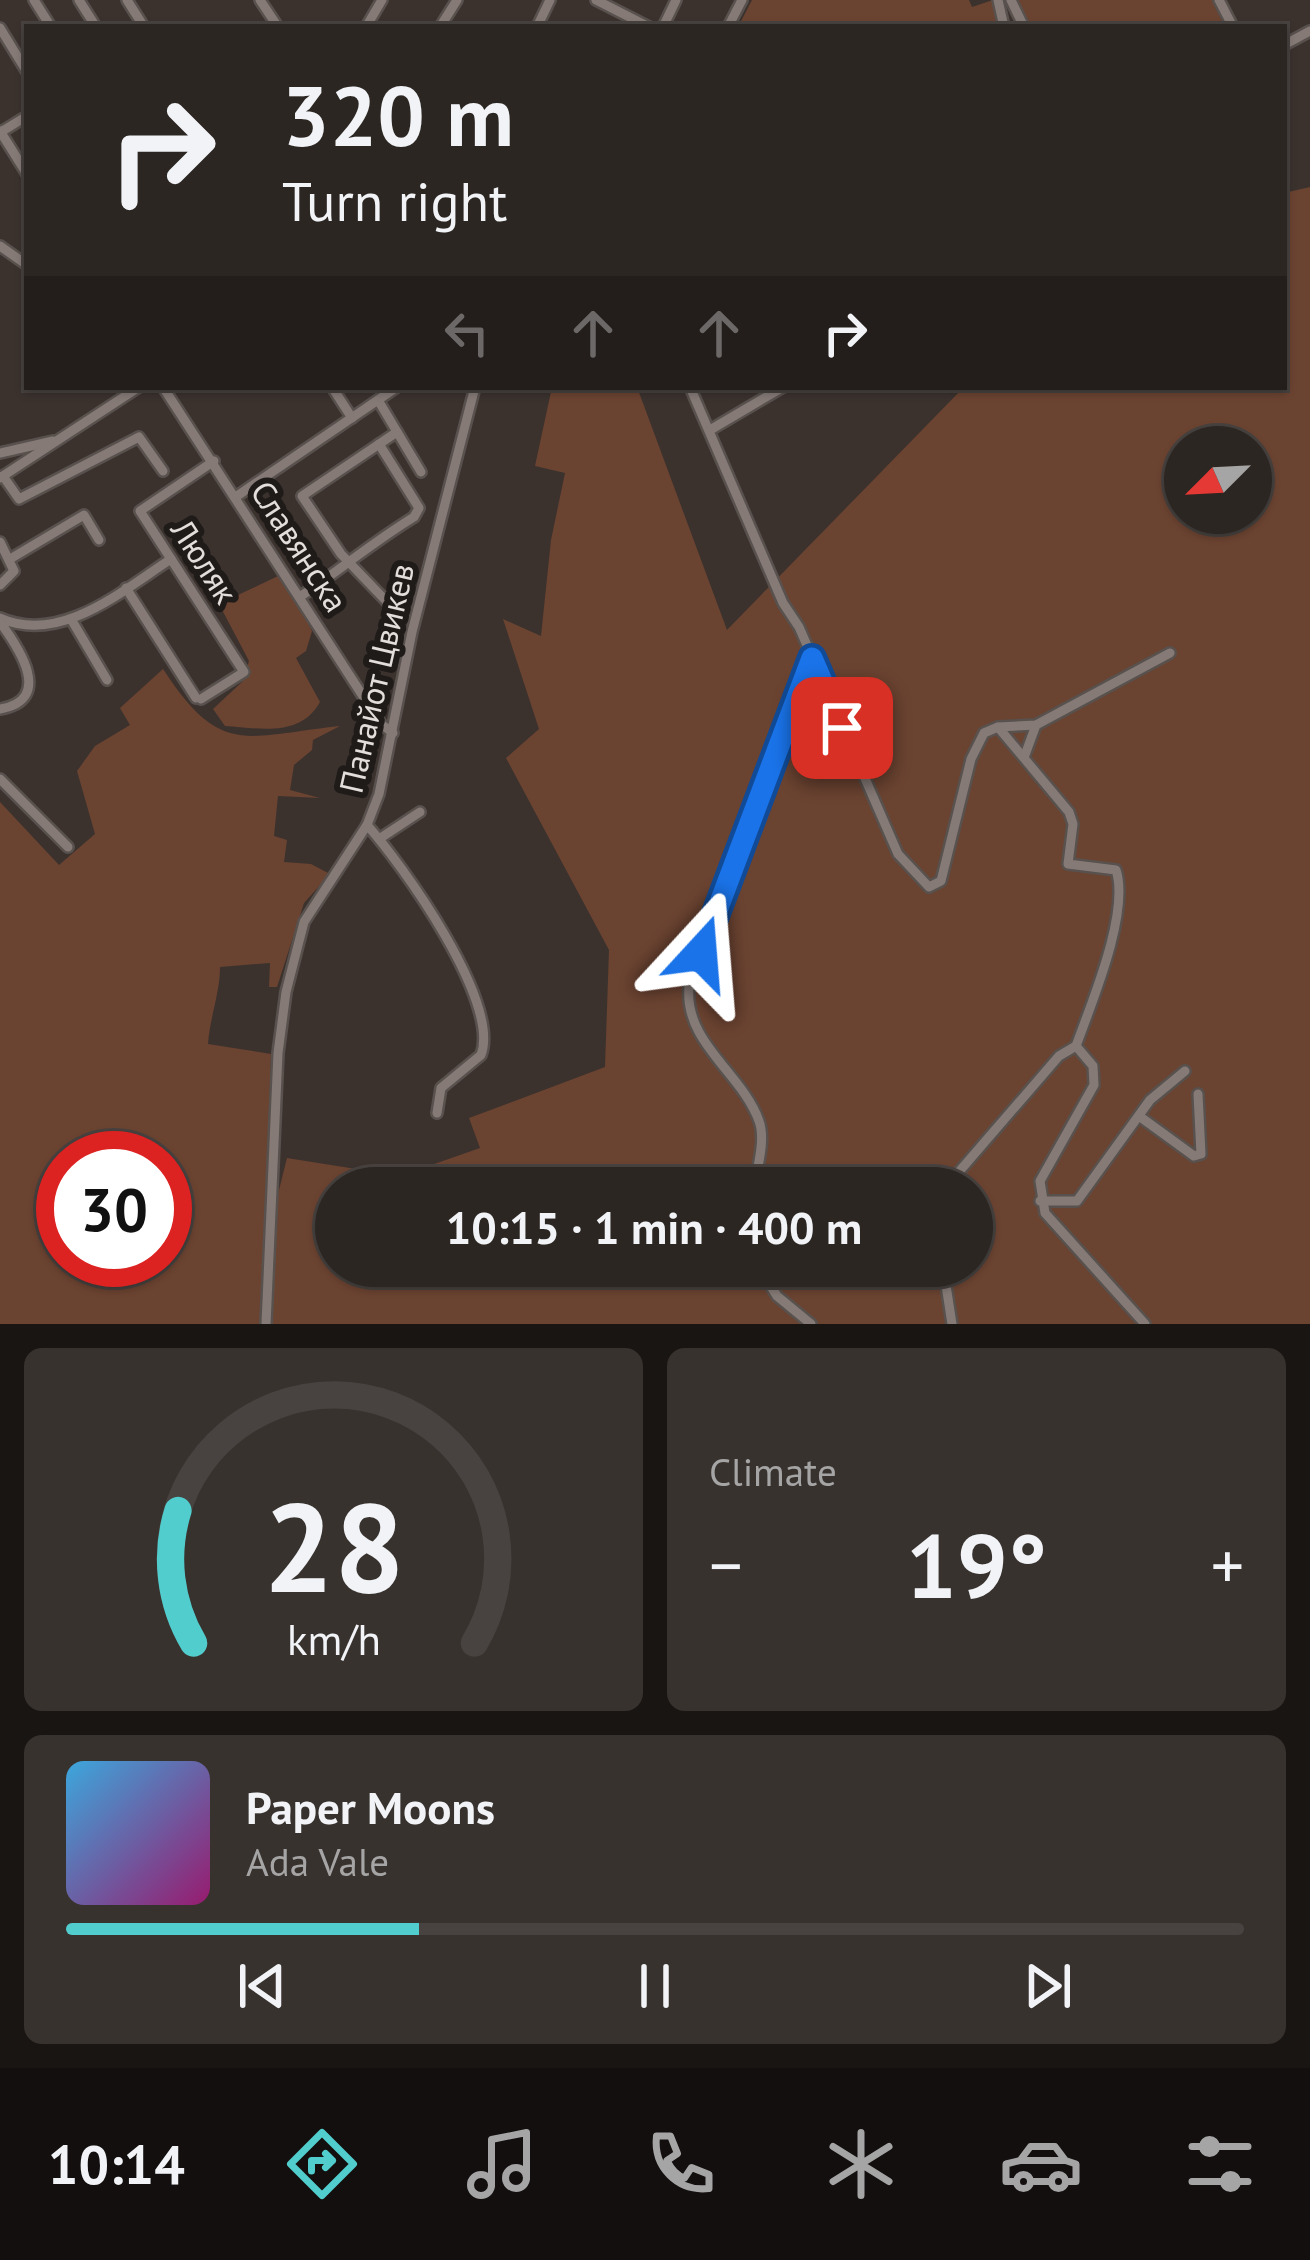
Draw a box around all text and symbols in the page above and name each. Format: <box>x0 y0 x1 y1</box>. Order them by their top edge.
text: 320 m <box>282 60 514 169</box>
icon: right <box>84 72 240 228</box>
text: Turn right <box>282 166 507 236</box>
icon: left <box>434 300 500 366</box>
icon: ahead <box>560 300 626 366</box>
icon: ahead <box>686 300 752 366</box>
icon: right <box>812 300 878 366</box>
north arrow <box>1164 426 1272 534</box>
map controls <box>1164 426 1272 534</box>
street label: Славянска <box>242 472 358 620</box>
street label: Люляк <box>161 510 248 612</box>
street label: Панайот Цвикев <box>329 559 423 797</box>
pin <box>791 677 893 779</box>
icon: arrive <box>809 695 875 761</box>
position arrow <box>638 890 764 1016</box>
speed limit sign: 30 <box>36 1131 192 1287</box>
text: 10:15 · 1 min · 400 m <box>446 1198 862 1256</box>
text: Climate <box>709 1446 837 1497</box>
text: 28 <box>263 1465 404 1626</box>
text: 19° <box>906 1506 1047 1623</box>
text: − <box>709 1522 742 1607</box>
text: + <box>1211 1522 1244 1607</box>
text: km/h <box>286 1610 381 1666</box>
text: Paper Moons <box>246 1778 495 1836</box>
text: Ada Vale <box>246 1836 389 1887</box>
icon: previous <box>229 1953 295 2019</box>
icon: pause <box>622 1953 688 2019</box>
icon: next <box>1015 1953 1081 2019</box>
icon: directions <box>280 2122 364 2206</box>
icon: music <box>460 2122 544 2206</box>
icon: phone <box>639 2122 723 2206</box>
icon: climate <box>819 2122 903 2206</box>
icon: car <box>999 2122 1083 2206</box>
icon: filters <box>1178 2122 1262 2206</box>
text: 10:14 <box>48 2129 185 2199</box>

